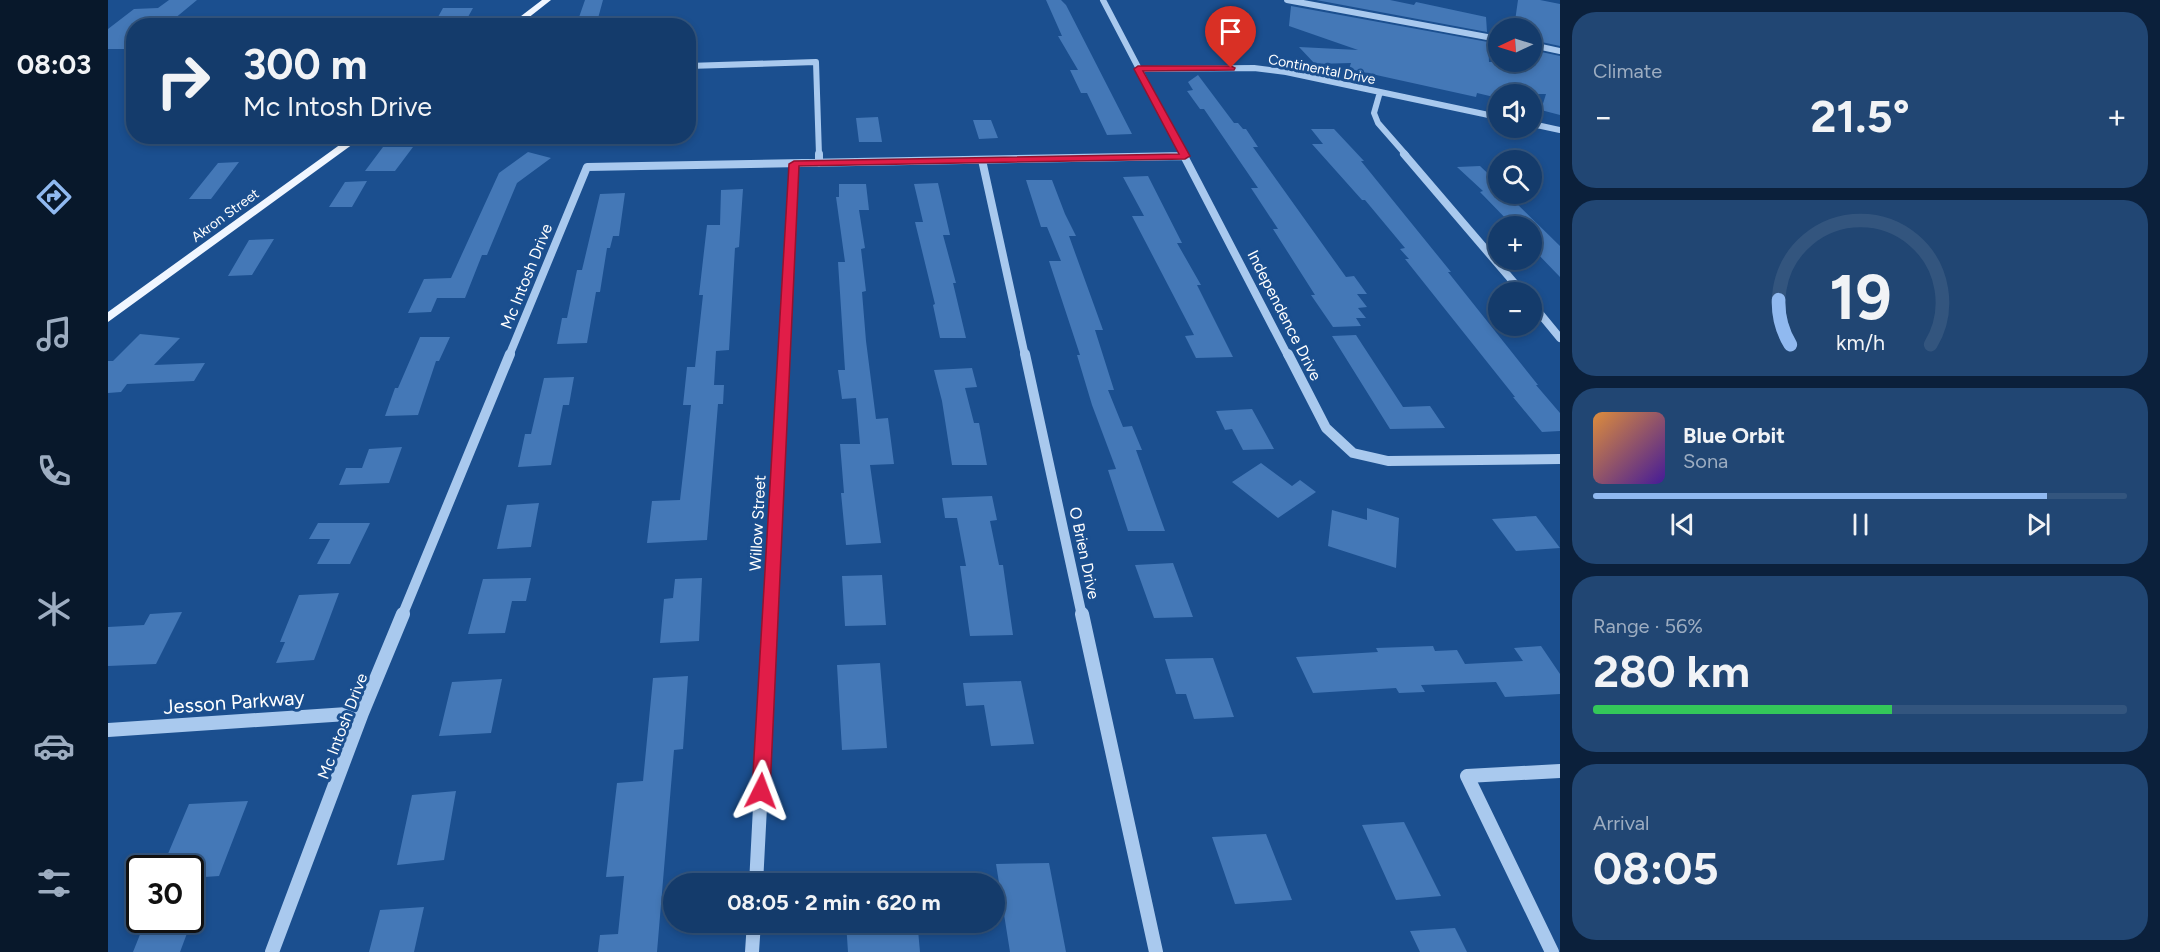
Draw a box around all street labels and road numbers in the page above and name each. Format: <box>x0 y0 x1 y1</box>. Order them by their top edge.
street label: Continental Drive <box>1267 51 1377 88</box>
street label: Akron Street <box>188 185 262 246</box>
street label: Mc Intosh Drive <box>497 220 556 332</box>
street label: Independence Drive <box>1243 247 1326 384</box>
street label: Willow Street <box>745 474 770 572</box>
street label: O Brien Drive <box>1065 505 1104 601</box>
street label: Mc Intosh Drive <box>314 670 372 782</box>
street label: Jesson Parkway <box>163 685 306 719</box>

